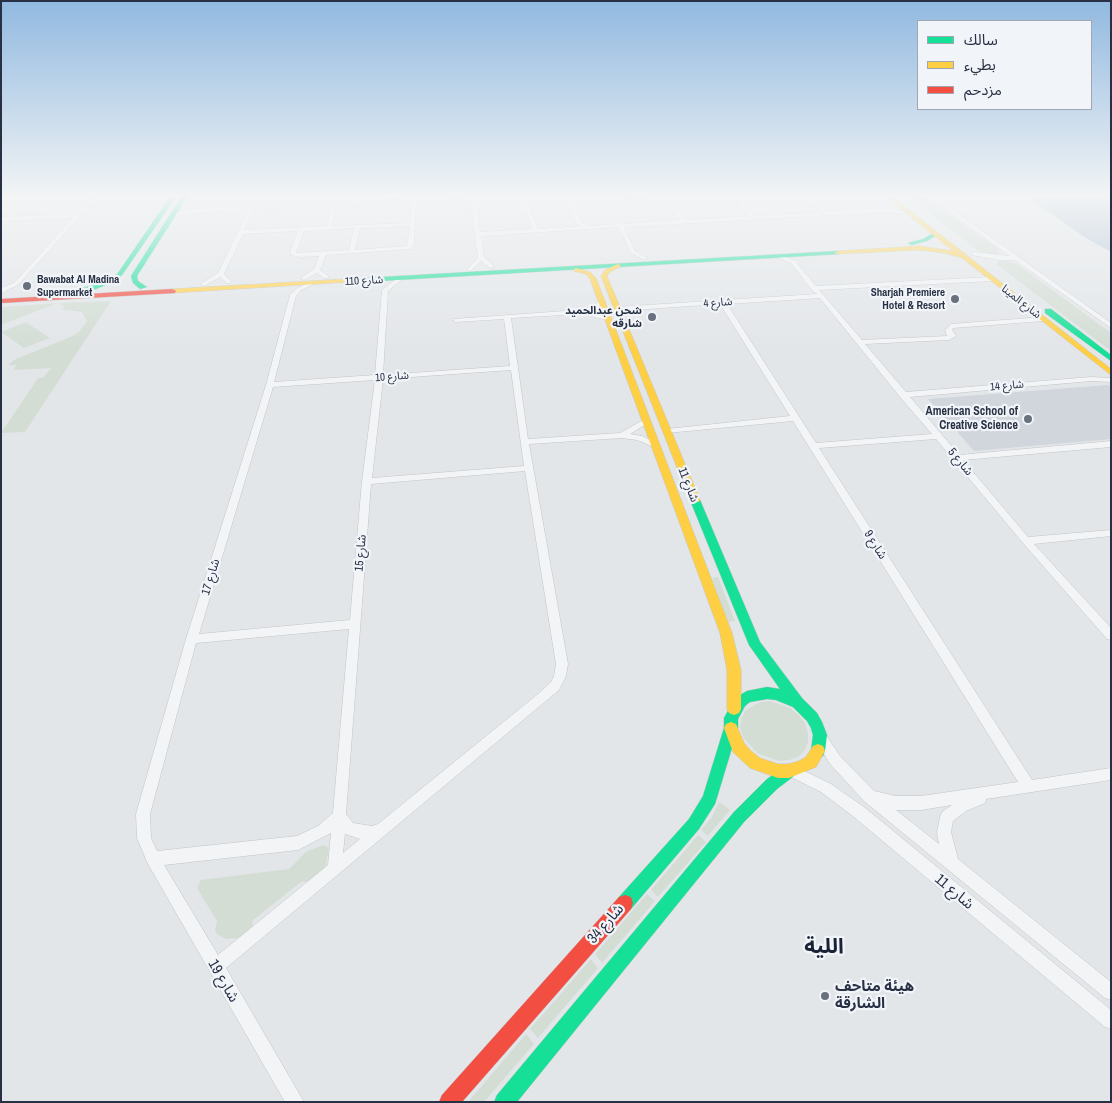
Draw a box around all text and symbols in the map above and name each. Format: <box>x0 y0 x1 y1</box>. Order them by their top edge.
legend <box>917 20 1092 110</box>
text: سالك <box>964 29 998 50</box>
text: بطيء <box>964 54 996 75</box>
text: مزدحم <box>964 79 1002 100</box>
place label: Bawabat Al Madina Supermarket <box>37 273 119 299</box>
street label: شارع 110 <box>345 273 383 289</box>
marker: Bawabat Al Madina Supermarket <box>21 280 33 292</box>
street label: شارع المينا <box>998 282 1044 322</box>
place label: Sharjah Premiere Hotel & Resort <box>871 286 945 312</box>
marker: Sharjah Premiere Hotel & Resort <box>949 293 961 305</box>
street label: شارع 4 <box>703 295 733 311</box>
place label: شحن عبدالحميد شارقه <box>565 304 642 330</box>
marker: شحن عبدالحميد شارقه <box>646 311 658 323</box>
street label: شارع 10 <box>375 369 409 385</box>
street label: شارع 14 <box>989 378 1025 394</box>
place label: American School of Creative Science <box>926 405 1018 433</box>
marker: American School of Creative Science <box>1022 413 1034 425</box>
street label: شارع 5 <box>944 445 976 479</box>
street label: شارع 11 <box>675 465 701 505</box>
street label: شارع 9 <box>861 528 889 562</box>
street label: شارع 15 <box>352 534 370 572</box>
street label: شارع 17 <box>199 557 223 597</box>
street label: شارع 11 <box>931 871 977 913</box>
street label: شارع 34 <box>584 901 628 947</box>
district label: اللية <box>804 934 844 960</box>
street label: شارع 19 <box>204 956 242 1006</box>
place label: هيئة متاحف الشارقة <box>835 978 914 1013</box>
marker: هيئة متاحف الشارقة <box>819 990 831 1002</box>

